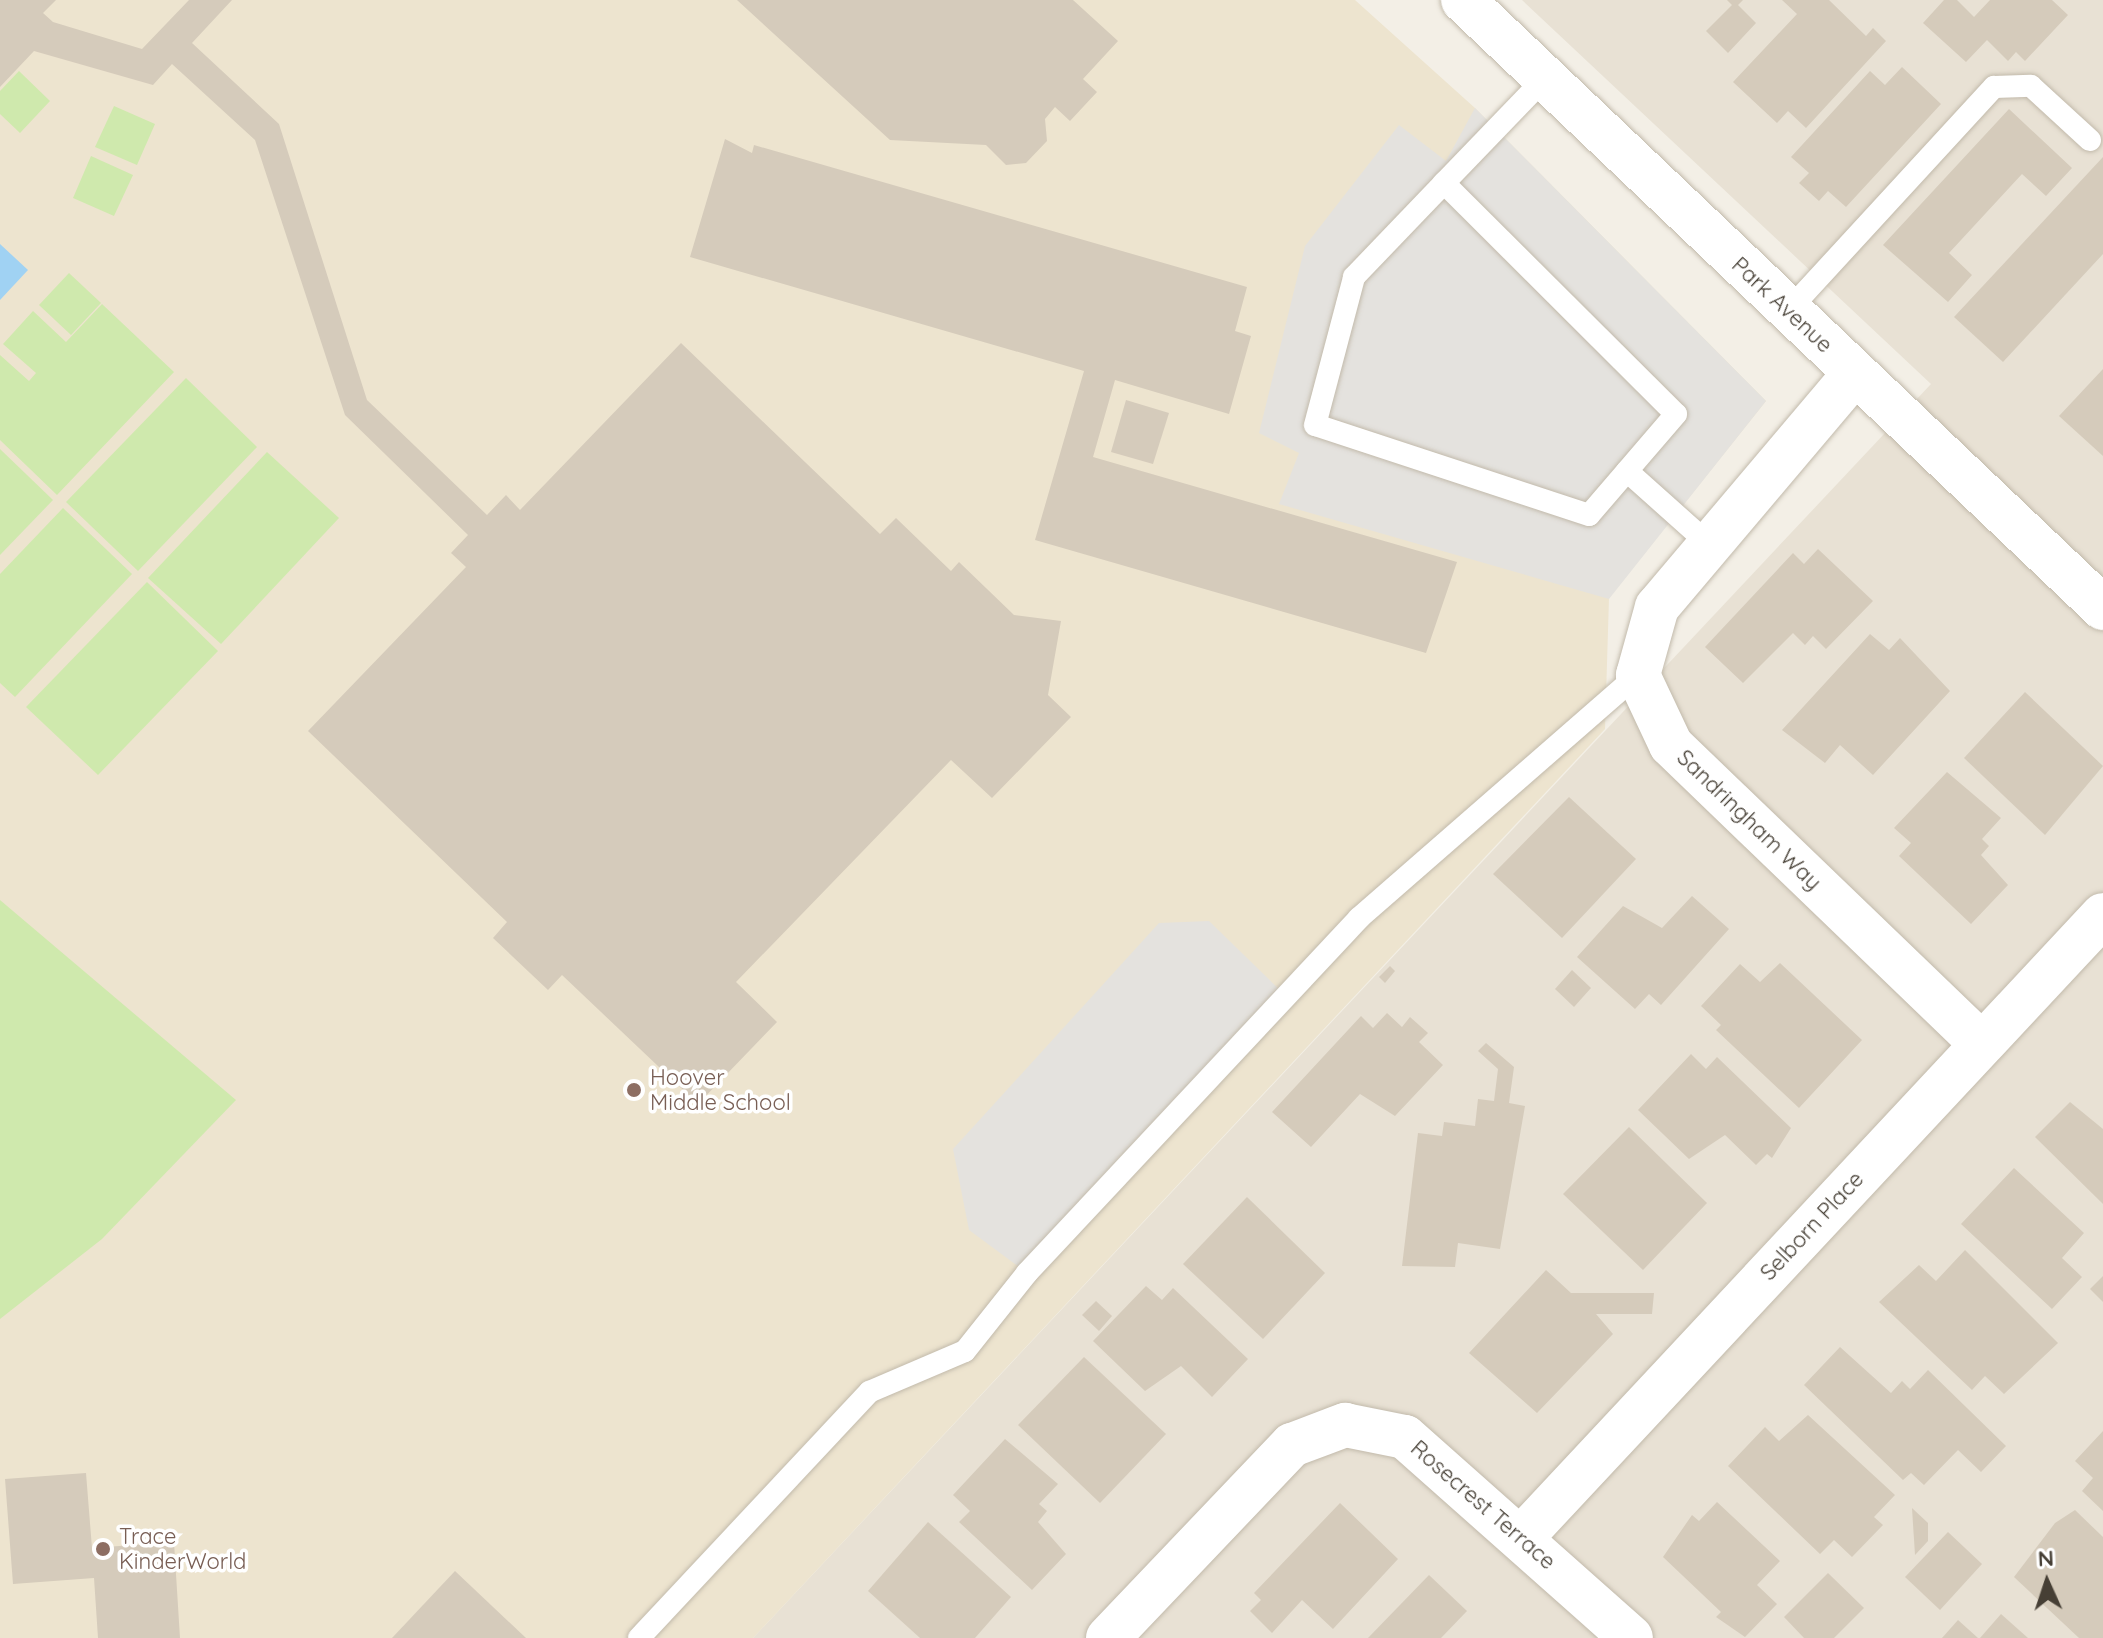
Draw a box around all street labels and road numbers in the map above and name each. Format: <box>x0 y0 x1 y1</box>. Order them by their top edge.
street label: Park Avenue <box>1726 252 1838 358</box>
street label: Sandringham Way <box>1671 744 1827 896</box>
street label: Selborn Place <box>1755 1166 1869 1286</box>
street label: Rosecrest Terrace <box>1405 1435 1561 1575</box>

